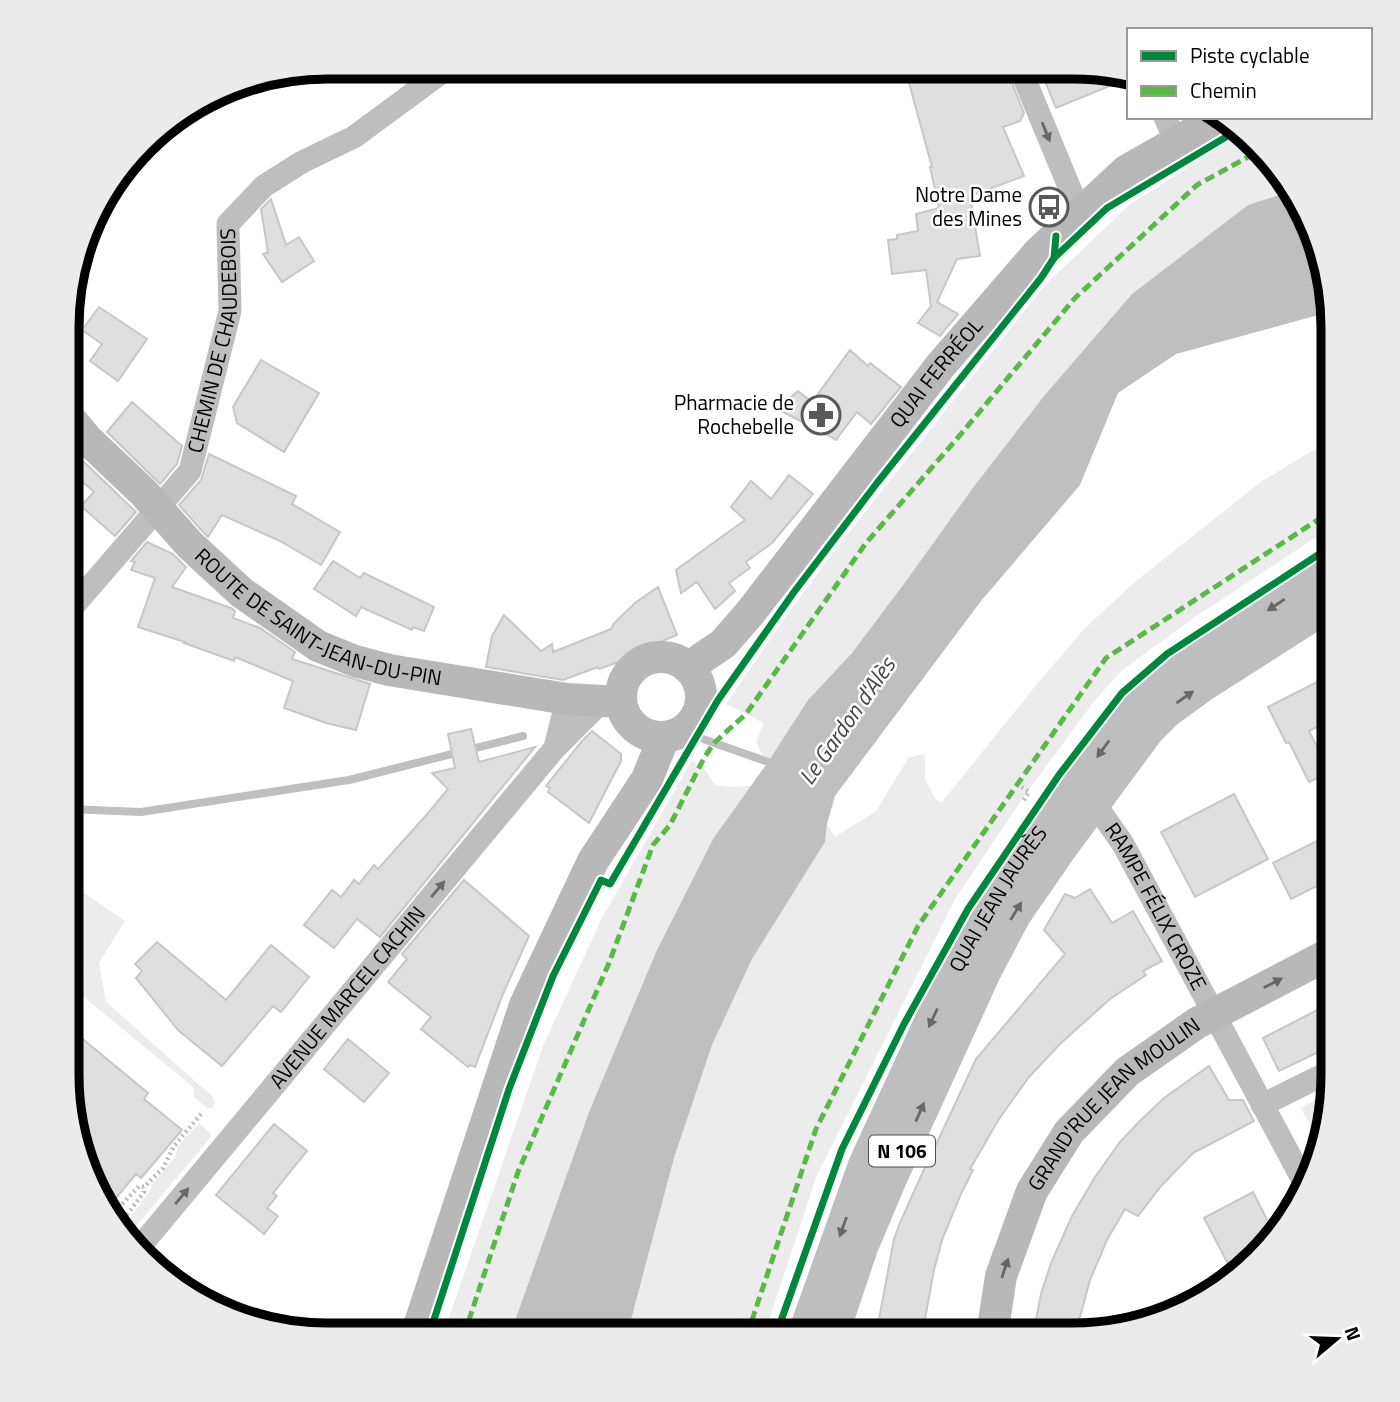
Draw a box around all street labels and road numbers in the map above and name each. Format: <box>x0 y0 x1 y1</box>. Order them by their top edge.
street label: CHEMIN DE CHAUDEBOIS <box>178 228 245 456</box>
street label: QUAI FERRÉOL <box>881 311 990 434</box>
street label: ROUTE DE SAINT-JEAN-DU-PIN <box>188 540 444 693</box>
street label: RAMPE FÉLIX CROZE <box>1098 815 1215 996</box>
street label: QUAI JEAN JAURÈS <box>940 819 1055 977</box>
street label: AVENUE MARCEL CACHIN <box>261 898 432 1095</box>
street label: GRAND'RUE JEAN MOULIN <box>1019 1009 1206 1197</box>
road number: N 106 <box>869 1135 935 1166</box>

